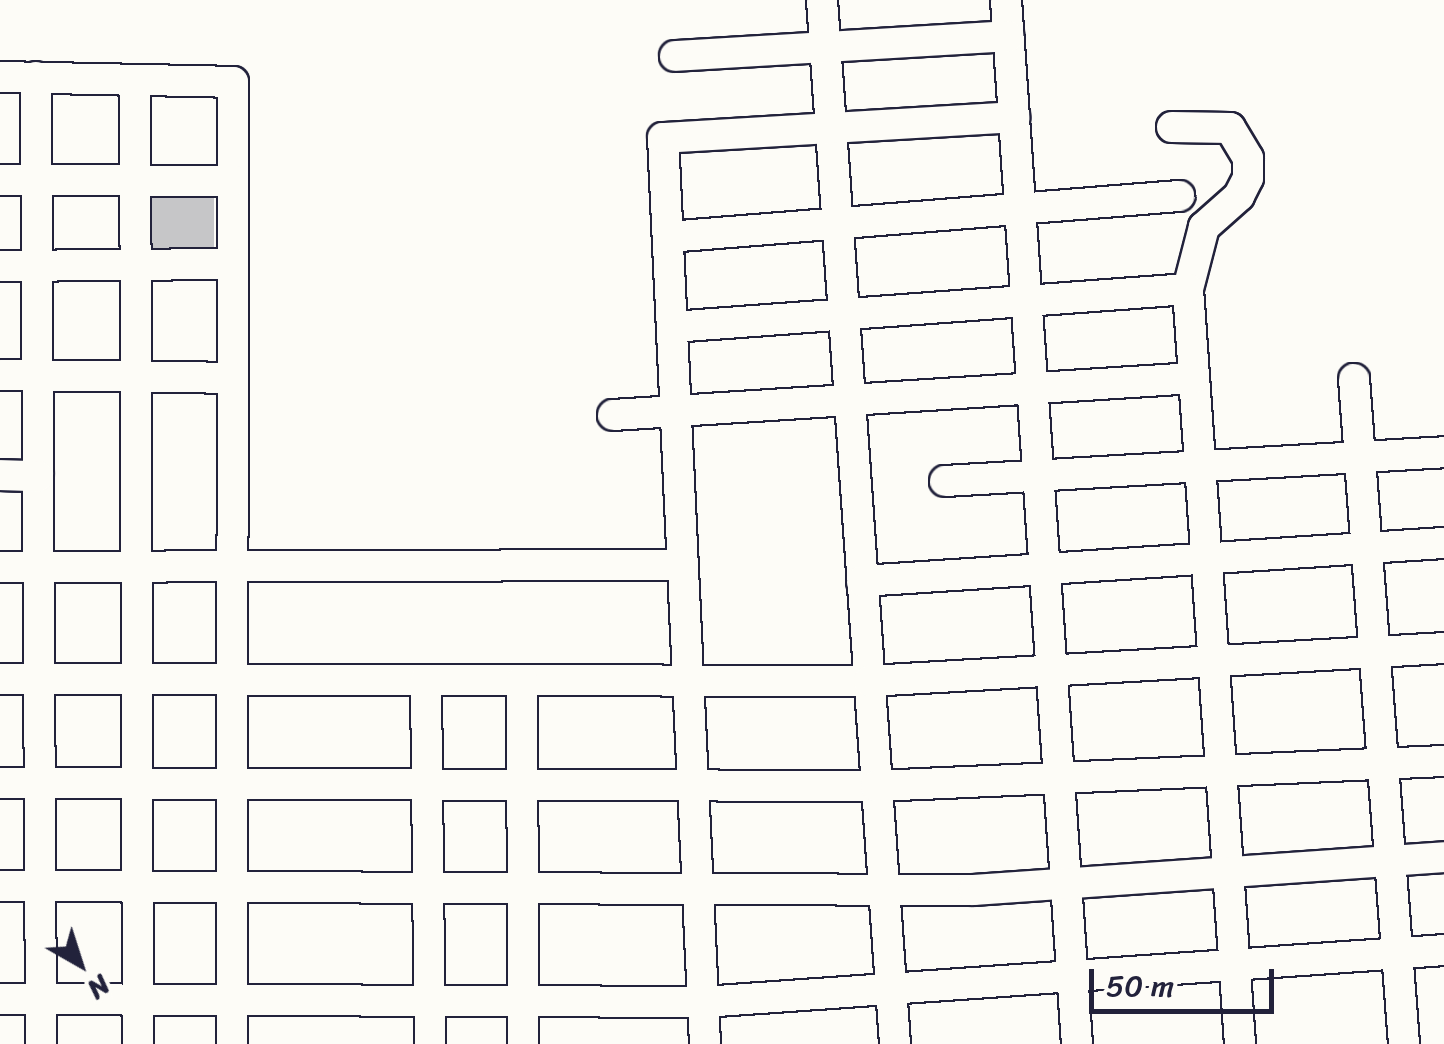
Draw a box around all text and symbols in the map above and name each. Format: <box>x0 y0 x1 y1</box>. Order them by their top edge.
north arrow <box>30 914 130 1014</box>
scale bar <box>1094 949 1279 1011</box>
text: 50 m <box>1106 959 1174 1013</box>
text: N <box>76 963 122 1013</box>

